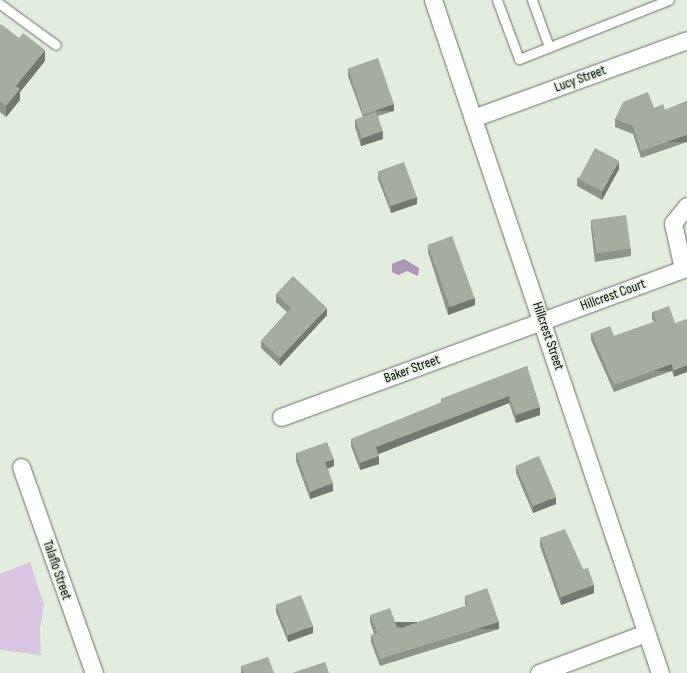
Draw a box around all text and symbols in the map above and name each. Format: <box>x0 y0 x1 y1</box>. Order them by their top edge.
street label: Lucy Street <box>552 62 608 96</box>
street label: Hillcrest Court <box>578 275 648 315</box>
street label: Hillcrest Street <box>529 300 567 372</box>
street label: Baker Street <box>382 351 442 387</box>
street label: Talaflo Street <box>39 538 75 602</box>

